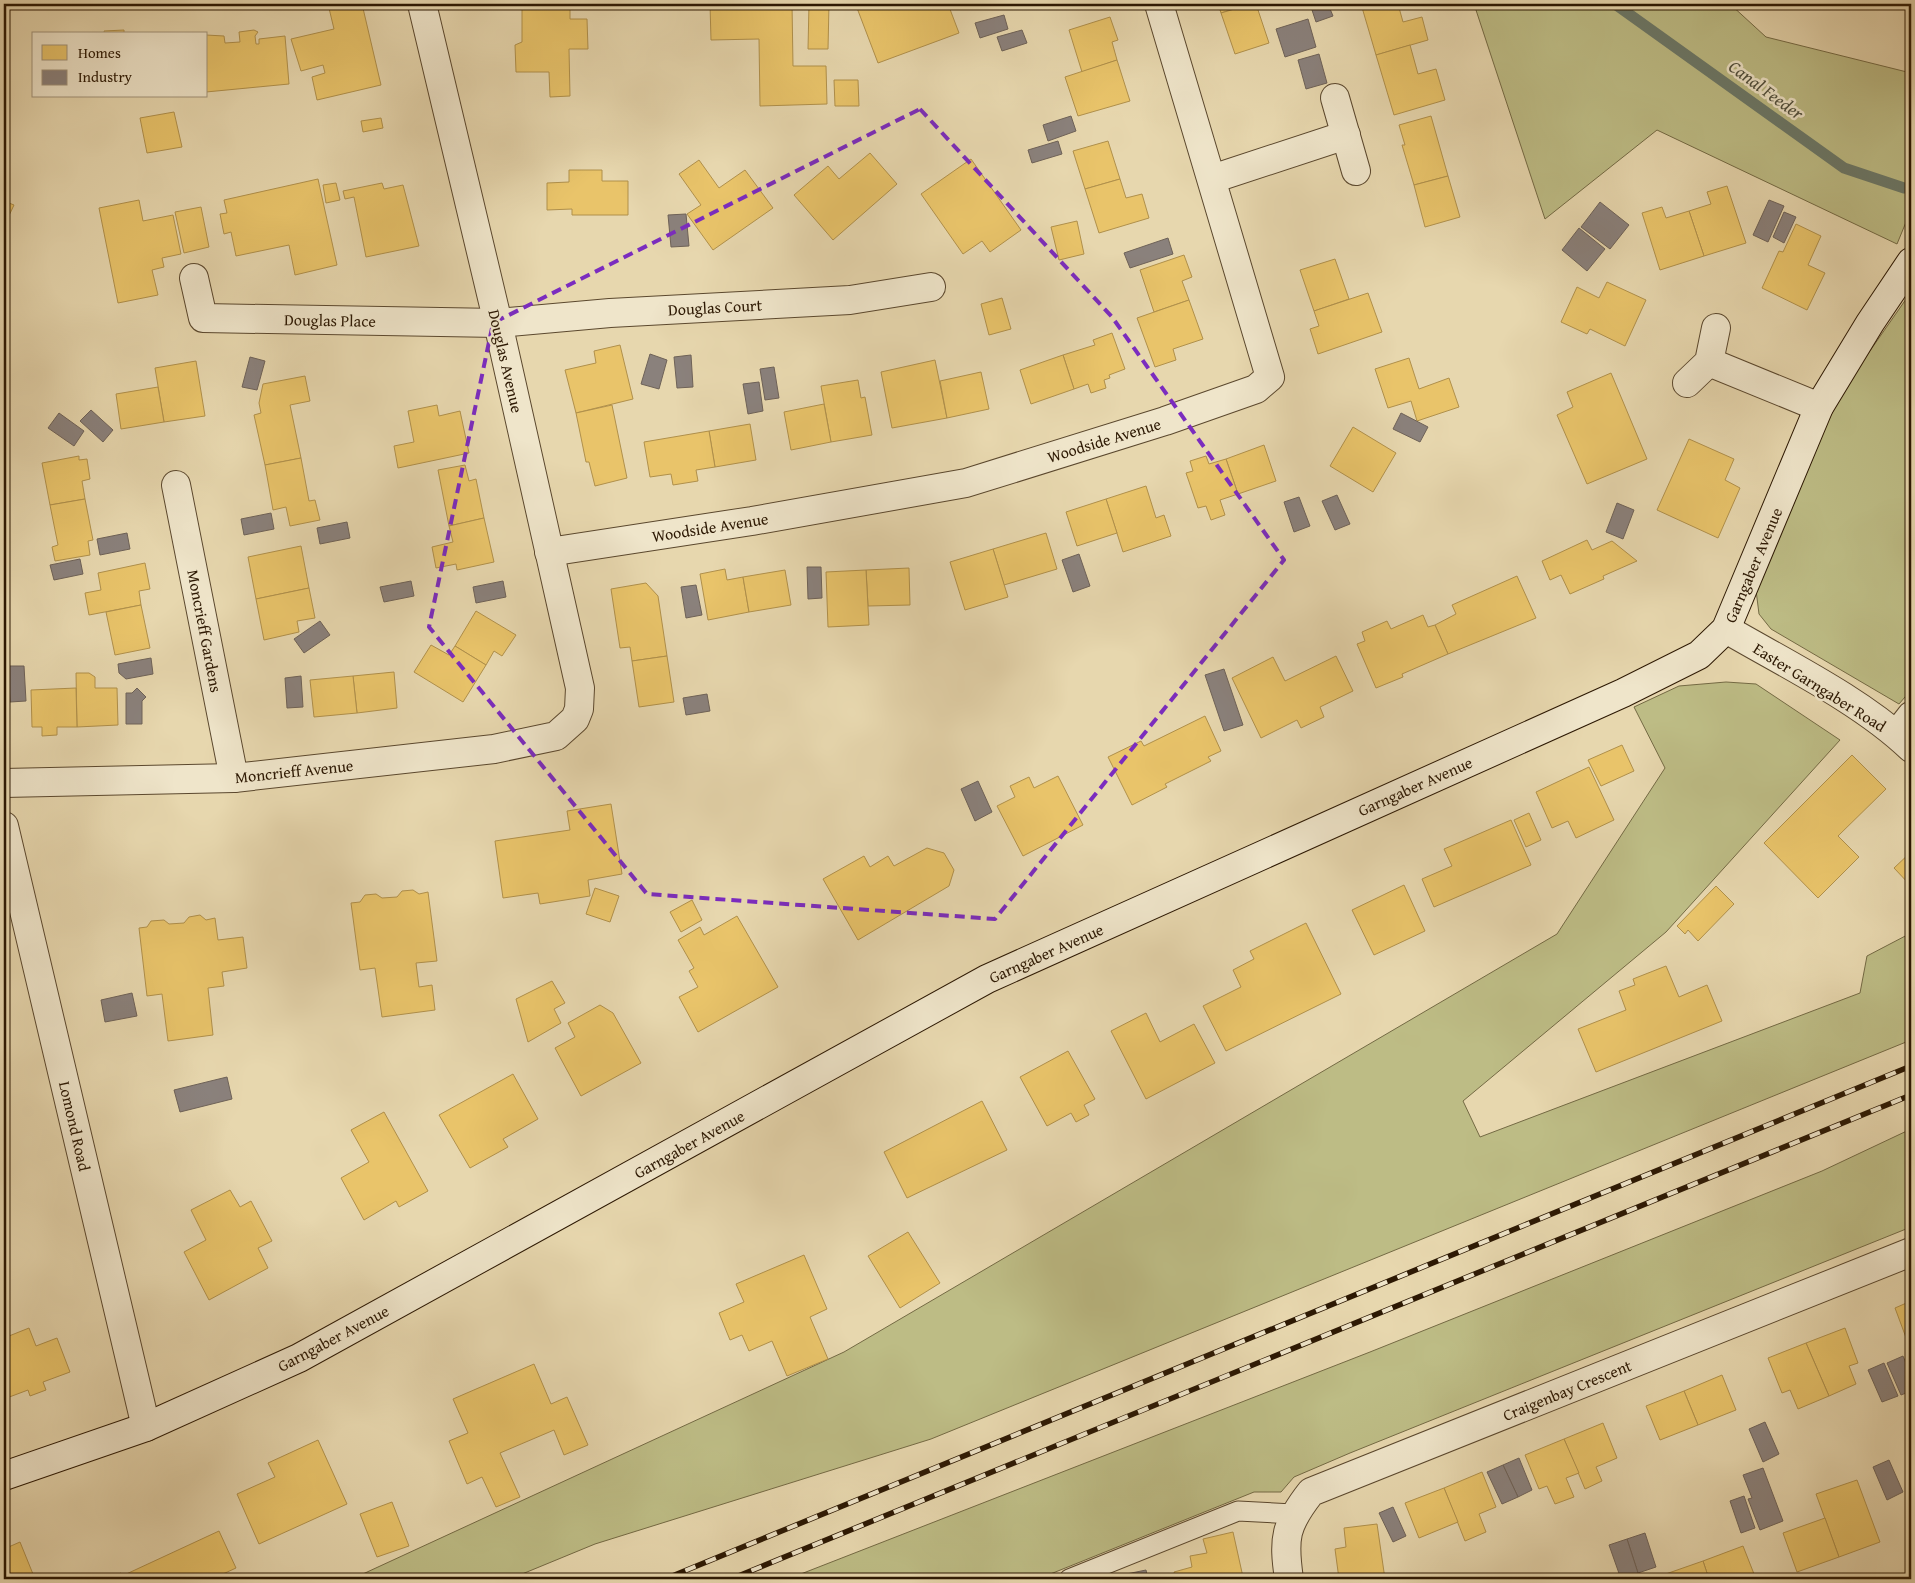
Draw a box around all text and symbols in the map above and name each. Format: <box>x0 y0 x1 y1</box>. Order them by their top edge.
legend <box>32 32 208 98</box>
text: Homes <box>78 42 121 63</box>
water label: Canal Feeder <box>1723 53 1810 127</box>
text: Industry <box>78 66 133 87</box>
street label: Douglas Court <box>667 293 763 321</box>
street label: Douglas Place <box>284 307 376 333</box>
street label: Douglas Avenue <box>482 307 530 415</box>
street label: Woodside Avenue <box>1044 411 1164 469</box>
street label: Garngaber Avenue <box>1718 504 1788 626</box>
street label: Woodside Avenue <box>650 506 770 548</box>
street label: Moncrieff Gardens <box>181 568 229 694</box>
street label: Easter Garngaber Road <box>1749 636 1892 738</box>
street label: Garngaber Avenue <box>1354 750 1476 822</box>
street label: Moncrieff Avenue <box>234 753 354 789</box>
street label: Garngaber Avenue <box>985 917 1107 989</box>
street label: Lomond Road <box>53 1079 97 1174</box>
street label: Garngaber Avenue <box>629 1104 749 1184</box>
street label: Garngaber Avenue <box>273 1298 393 1378</box>
street label: Craigenbay Crescent <box>1499 1353 1635 1427</box>

